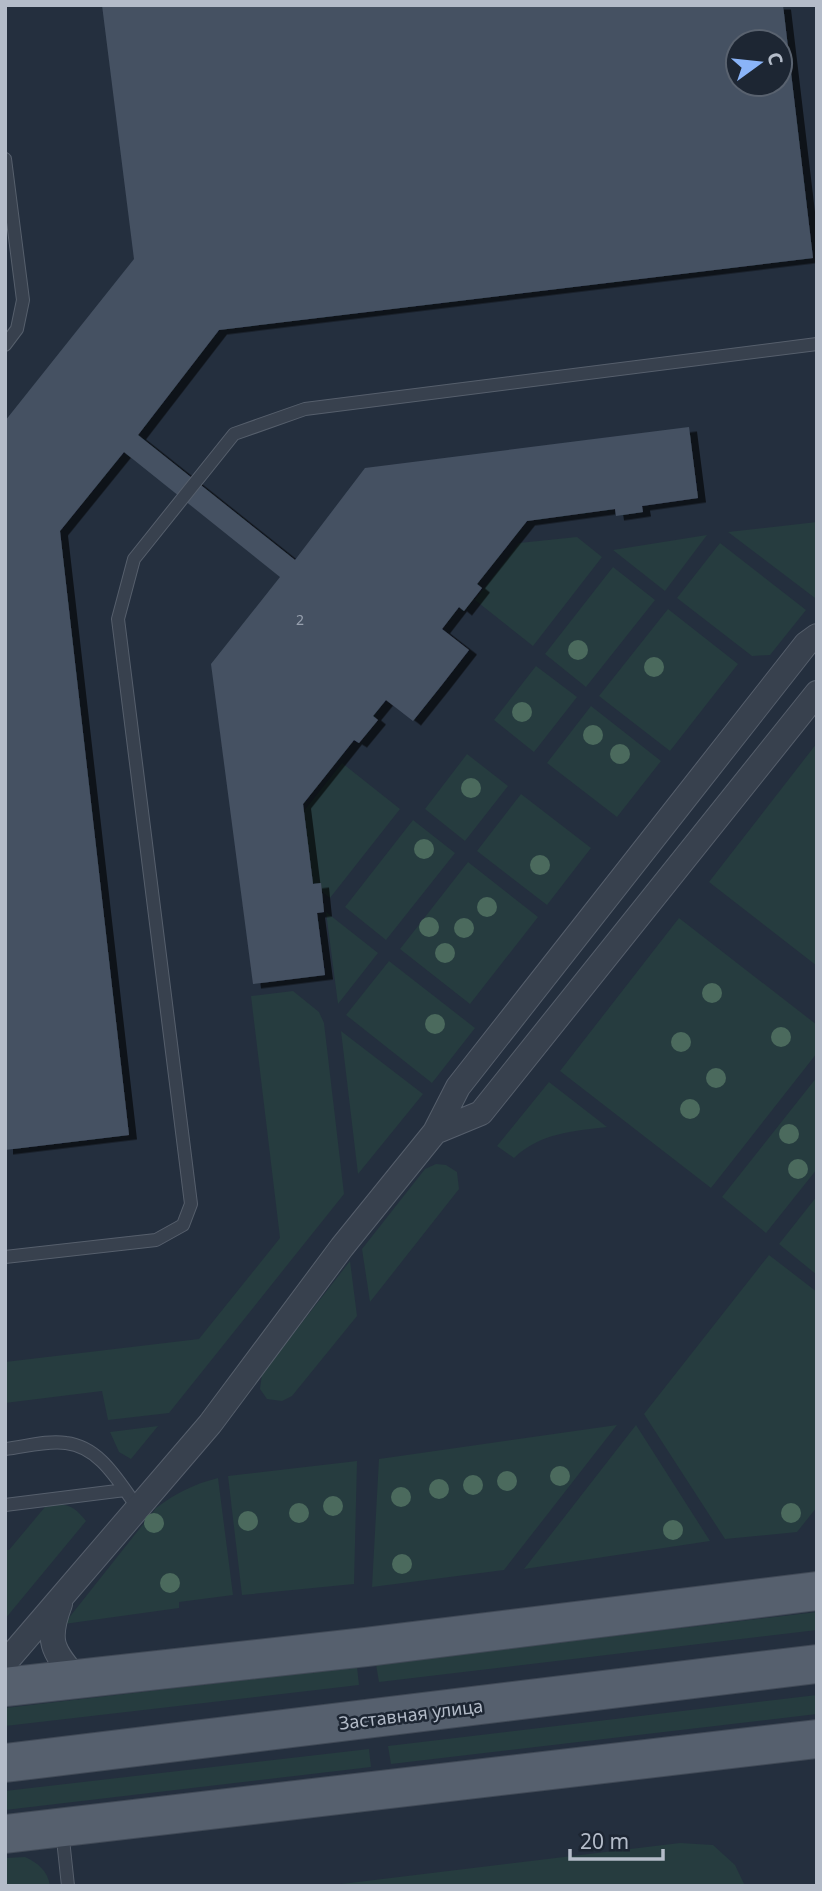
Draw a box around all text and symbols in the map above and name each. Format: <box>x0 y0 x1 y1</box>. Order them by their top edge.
north arrow <box>724 28 794 98</box>
text: С <box>761 49 790 68</box>
house number: 2 <box>296 610 304 629</box>
street label: Заставная улица <box>337 1693 484 1735</box>
scale bar <box>570 1818 663 1862</box>
text: 20 m <box>580 1827 629 1855</box>

